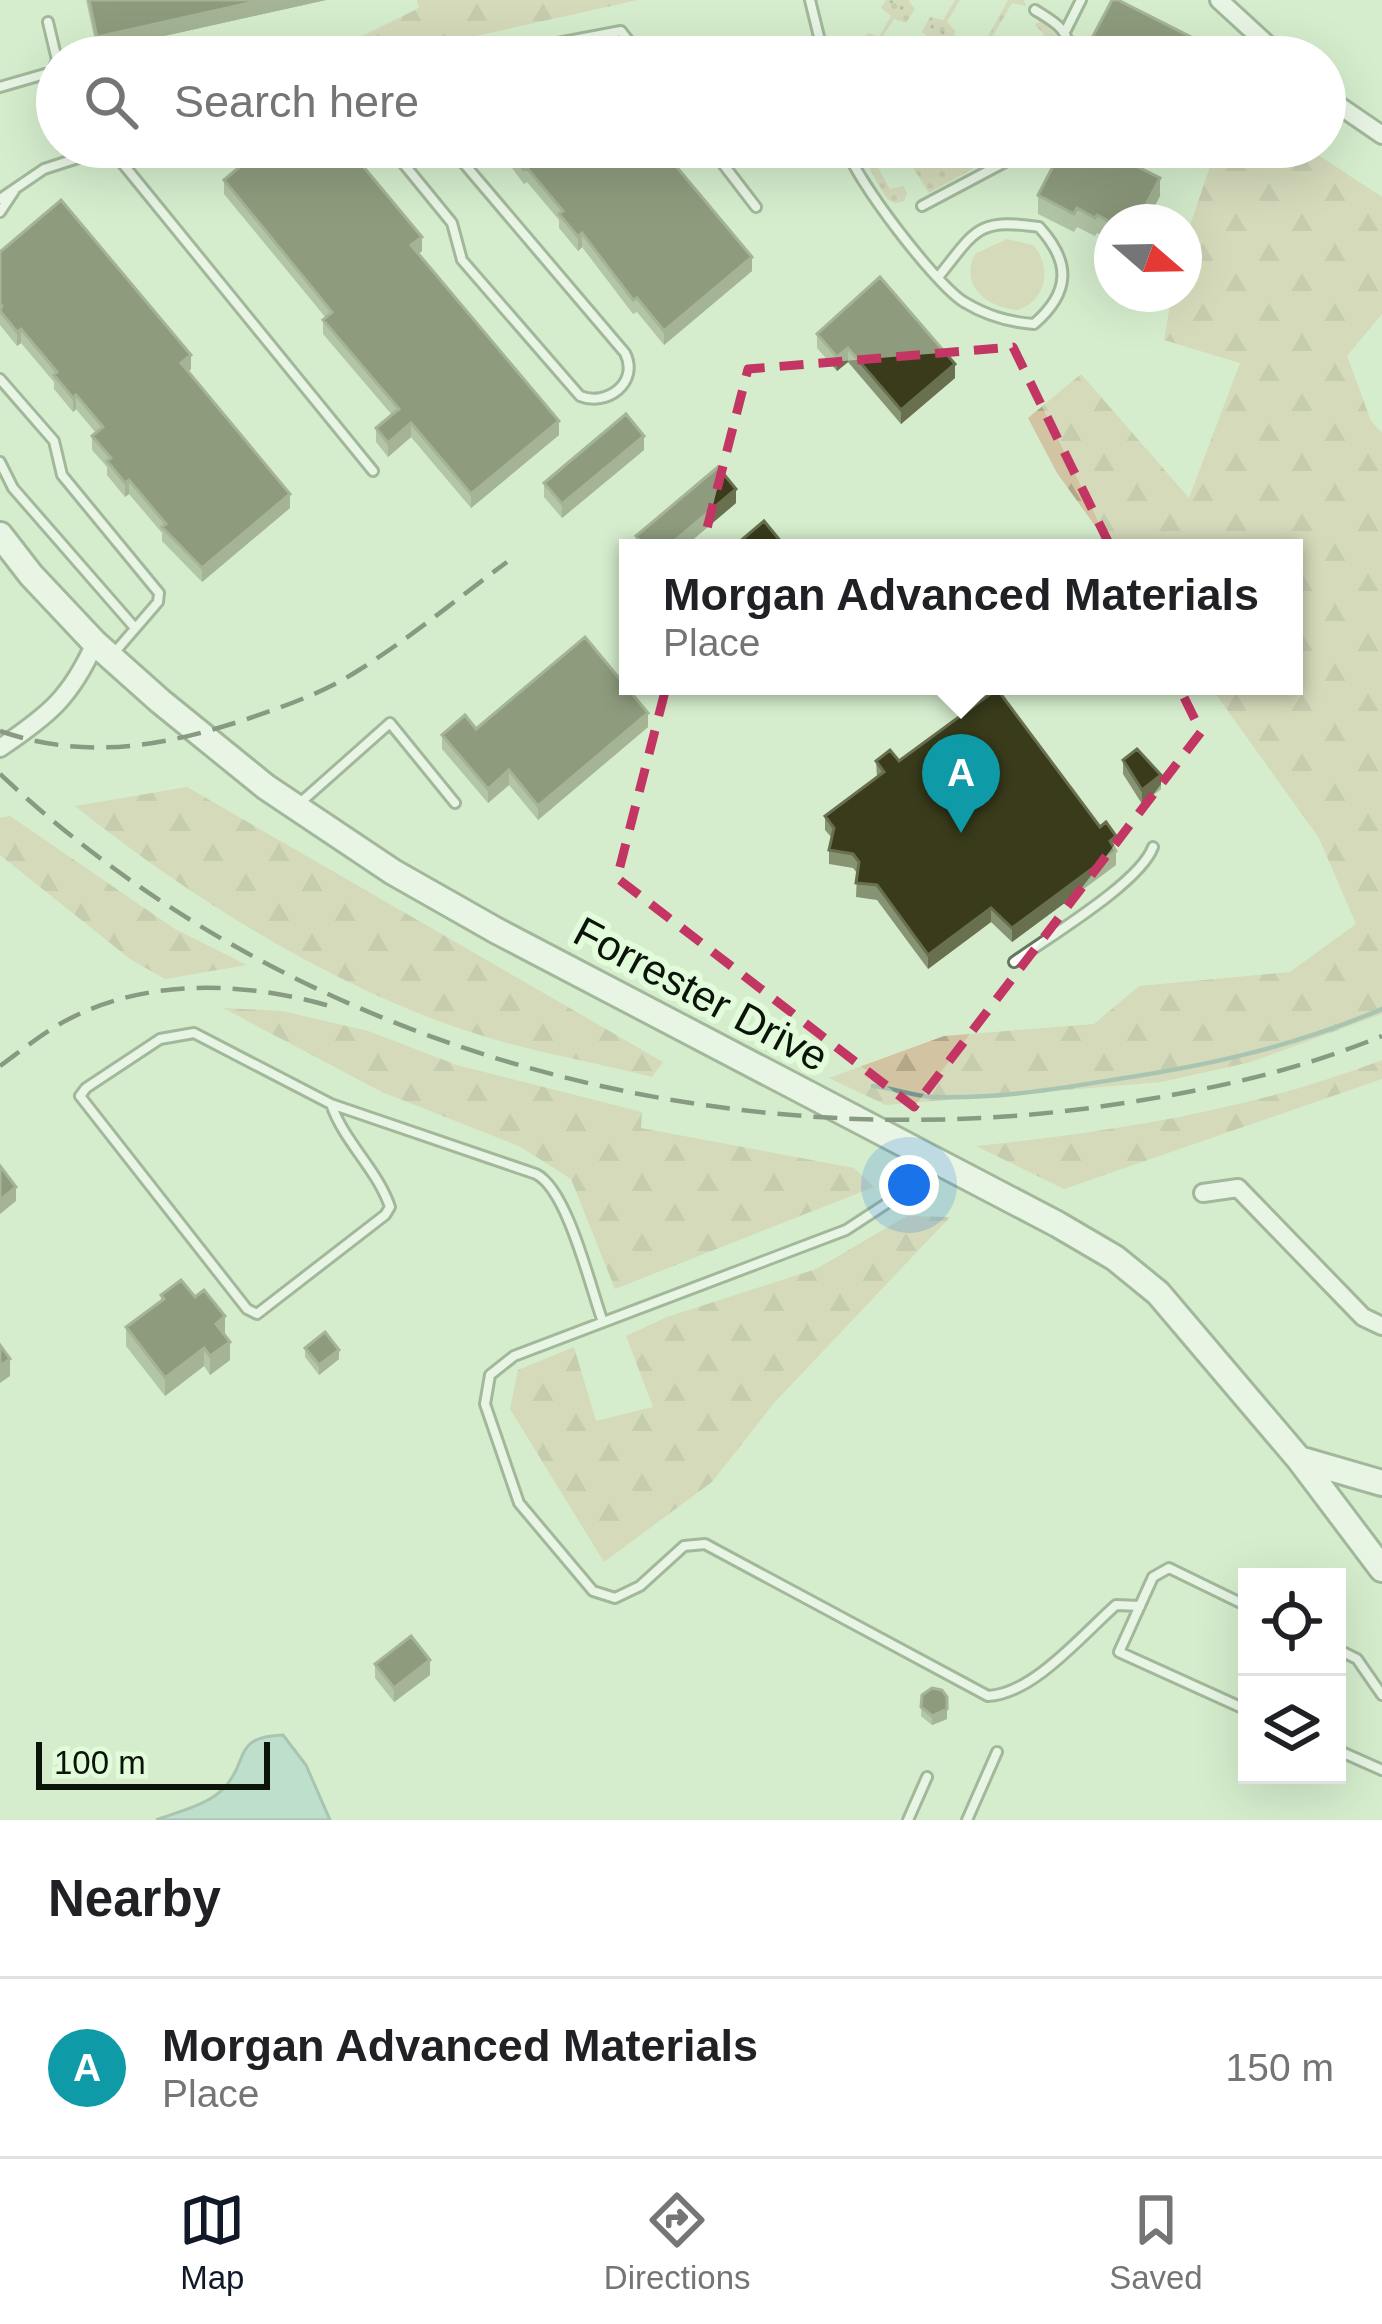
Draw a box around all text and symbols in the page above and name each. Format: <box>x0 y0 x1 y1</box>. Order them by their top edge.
search box <box>36 36 1346 168</box>
icon: search <box>78 69 144 135</box>
text: Search here <box>174 76 419 127</box>
north arrow <box>1094 204 1202 312</box>
popup <box>619 539 1303 695</box>
text: Morgan Advanced Materials <box>663 569 1259 620</box>
text: Place <box>663 621 761 664</box>
pin: A <box>922 734 1000 833</box>
street label: Forrester Drive <box>566 908 836 1080</box>
your location <box>879 1155 939 1215</box>
map controls <box>1238 1568 1346 1784</box>
button: locate <box>1238 1568 1346 1676</box>
button: layers <box>1238 1676 1346 1784</box>
scale bar <box>36 1736 270 1789</box>
text: 100 m <box>54 1744 146 1781</box>
text: Nearby <box>48 1870 221 1927</box>
text: Morgan Advanced Materials <box>162 2020 758 2071</box>
text: A <box>73 2046 101 2089</box>
text: 150 m <box>1226 2046 1334 2089</box>
text: Place <box>162 2072 260 2115</box>
tab: Map <box>179 2187 245 2297</box>
tab: Directions <box>604 2187 751 2297</box>
tab: Saved <box>1109 2187 1203 2297</box>

